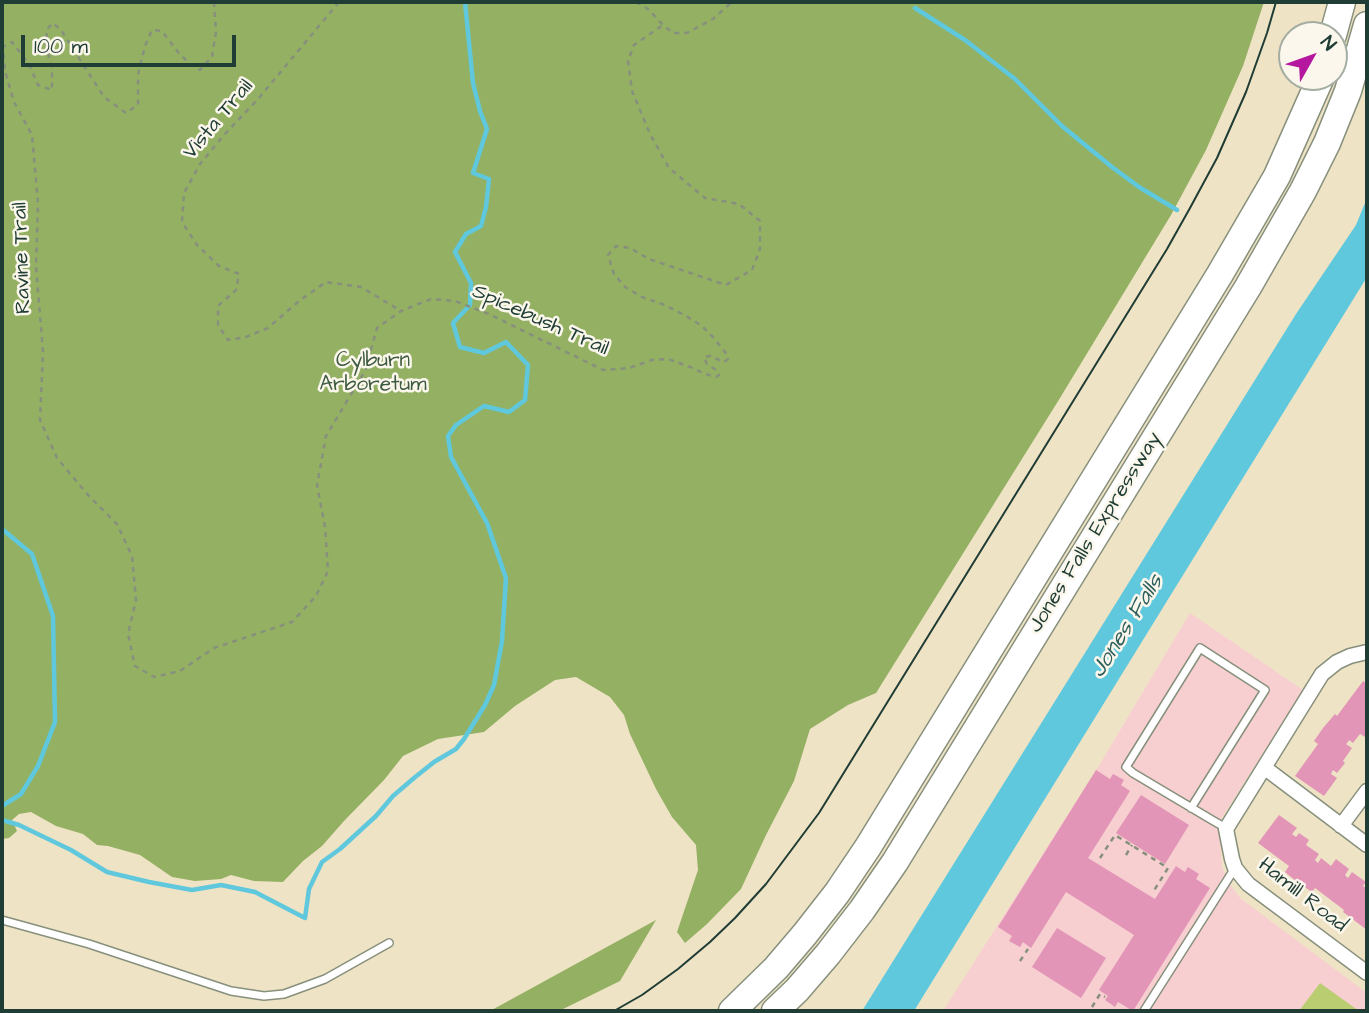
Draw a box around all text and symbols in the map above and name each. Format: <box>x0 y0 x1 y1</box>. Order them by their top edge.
scale bar <box>24 21 240 65</box>
north arrow <box>1278 21 1348 91</box>
text: N <box>1314 30 1342 57</box>
text: 100 m <box>34 32 88 61</box>
street label: Vista Trail <box>178 75 260 165</box>
street label: Ravine Trail <box>8 202 38 314</box>
street label: Spicebush Trail <box>468 280 612 362</box>
park label: Cylburn Arboretum <box>319 349 427 399</box>
street label: Jones Falls Expressway <box>1024 428 1168 638</box>
water label: Jones Falls <box>1086 570 1170 684</box>
street label: Hamill Road <box>1252 853 1352 939</box>

